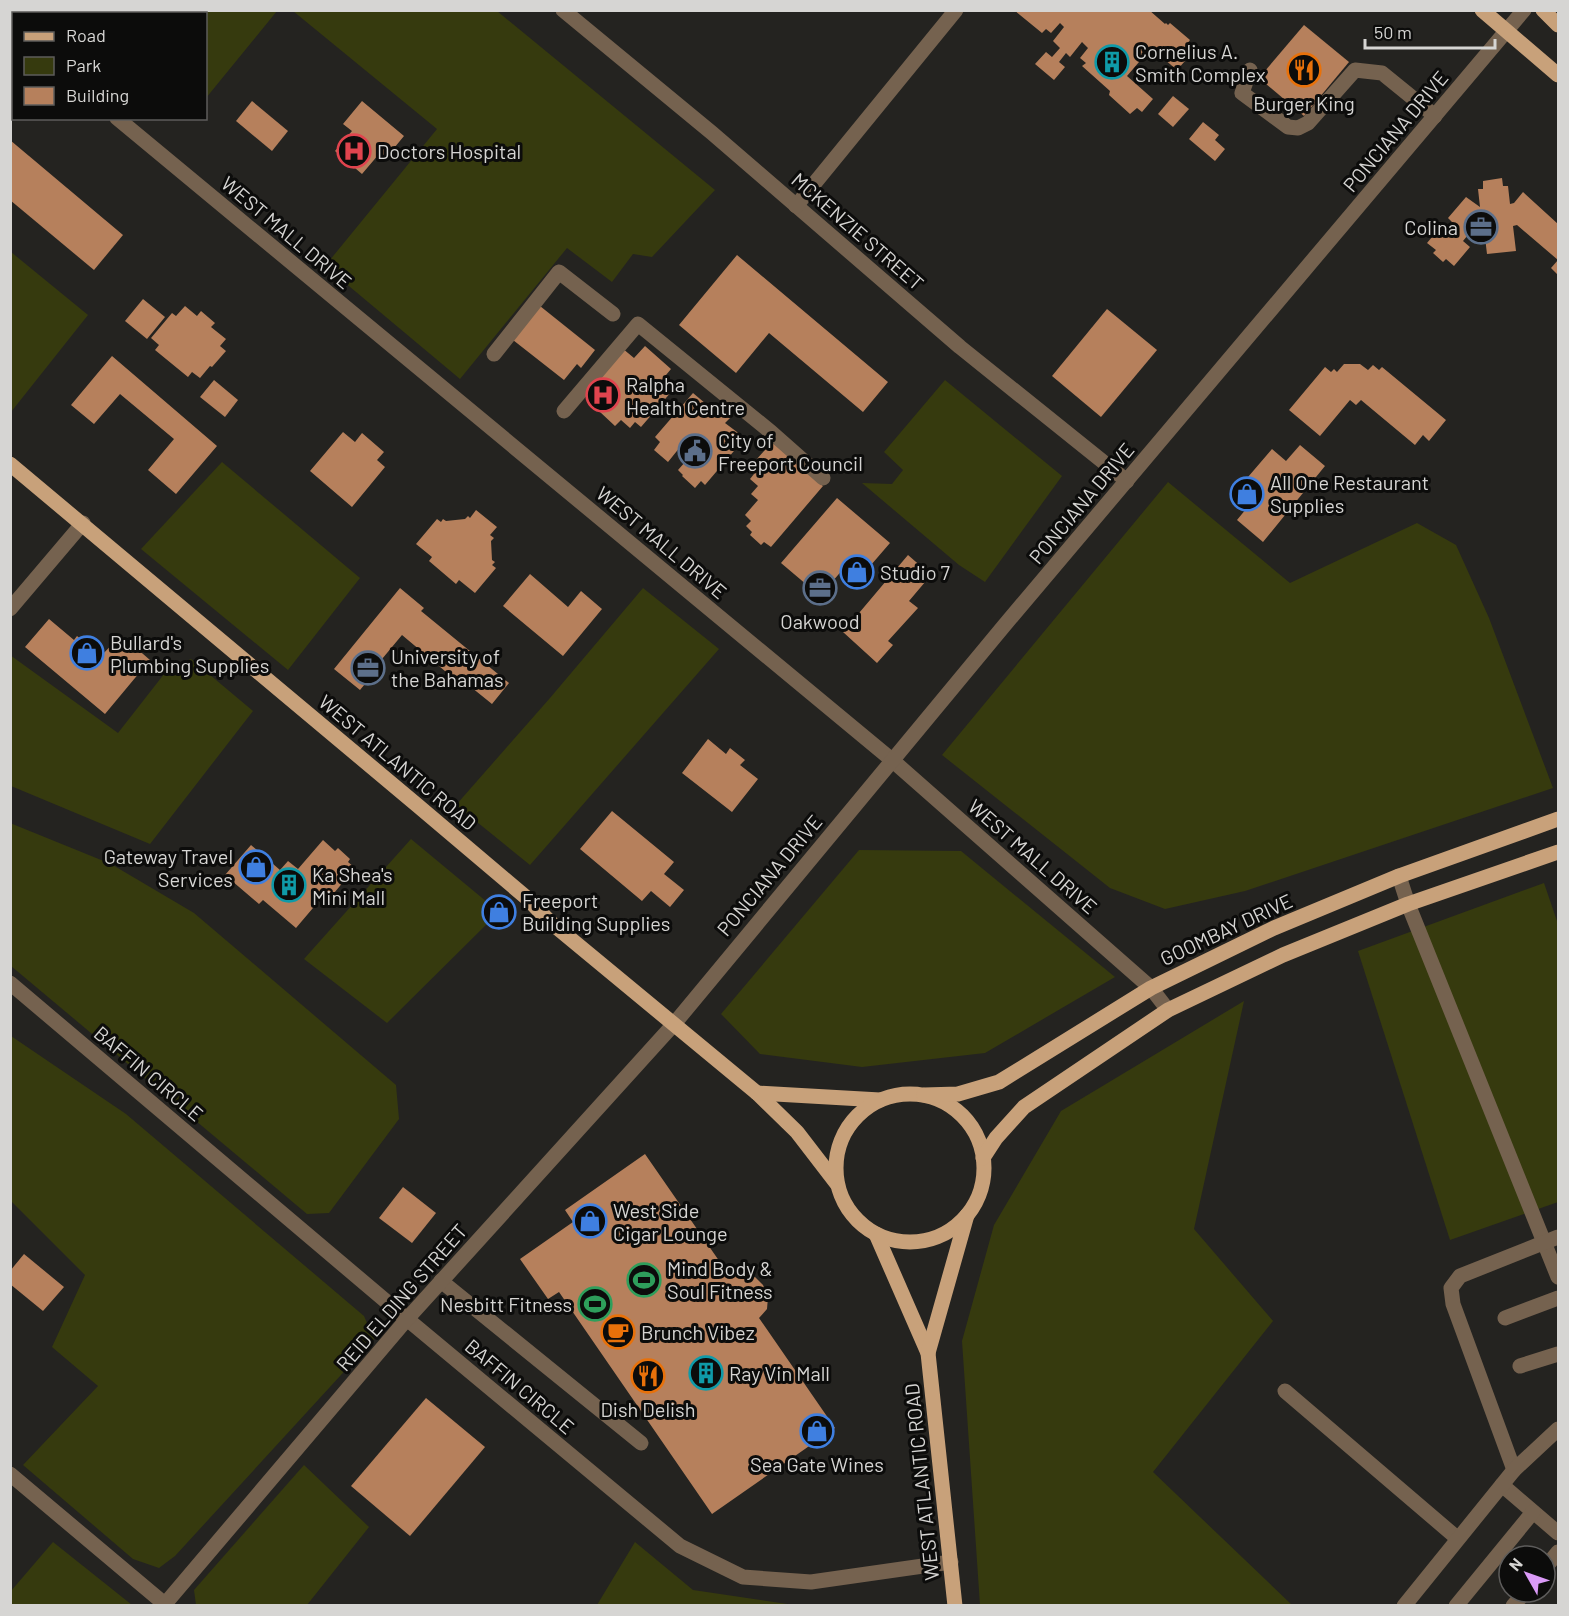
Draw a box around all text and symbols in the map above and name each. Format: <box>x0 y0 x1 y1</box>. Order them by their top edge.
legend <box>12 12 207 120</box>
scale bar <box>1365 12 1496 50</box>
text: 50 m <box>1374 21 1412 43</box>
text: Road <box>66 24 106 46</box>
place label: Cornelius A. Smith Complex <box>1135 39 1266 86</box>
building icon: Cornelius A. Smith Complex <box>1094 44 1130 80</box>
restaurant icon: Burger King <box>1286 52 1322 88</box>
text: Park <box>66 54 101 76</box>
street label: PONCIANA DRIVE <box>1337 66 1453 196</box>
text: Building <box>66 84 129 106</box>
place label: Burger King <box>1253 91 1355 115</box>
hospital icon: Doctors Hospital <box>336 133 372 169</box>
place label: Doctors Hospital <box>377 139 521 163</box>
street label: MCKENZIE STREET <box>787 167 929 295</box>
street label: WEST MALL DRIVE <box>217 171 357 293</box>
office icon: Colina <box>1463 209 1499 245</box>
place label: Colina <box>1404 215 1458 239</box>
place label: Ralpha Health Centre <box>626 372 745 419</box>
hospital icon: Ralpha Health Centre <box>585 377 621 413</box>
place label: City of Freeport Council <box>718 428 863 475</box>
public building icon: City of Freeport Council <box>677 433 713 469</box>
street label: PONCIANA DRIVE <box>1023 438 1139 568</box>
place label: All One Restaurant Supplies <box>1270 470 1429 517</box>
shop icon: All One Restaurant Supplies <box>1229 476 1265 512</box>
street label: WEST MALL DRIVE <box>592 481 732 603</box>
shop icon: Studio 7 <box>839 554 875 590</box>
place label: Studio 7 <box>880 560 951 584</box>
office icon: Oakwood <box>802 570 838 606</box>
place label: Oakwood <box>780 609 860 633</box>
place label: Bullard's Plumbing Supplies <box>110 630 269 677</box>
shop icon: Bullard's Plumbing Supplies <box>69 635 105 671</box>
place label: University of the Bahamas <box>391 644 504 691</box>
office icon: University of the Bahamas <box>350 650 386 686</box>
street label: WEST ATLANTIC ROAD <box>314 689 482 835</box>
street label: WEST MALL DRIVE <box>964 794 1102 918</box>
street label: PONCIANA DRIVE <box>711 810 827 940</box>
place label: Gateway Travel Services <box>104 844 233 891</box>
shop icon: Gateway Travel Services <box>238 849 274 885</box>
place label: Ka Shea's Mini Mall <box>312 862 393 909</box>
building icon: Ka Shea's Mini Mall <box>271 867 307 903</box>
place label: Freeport Building Supplies <box>522 888 670 935</box>
street label: GOOMBAY DRIVE <box>1156 888 1296 970</box>
shop icon: Freeport Building Supplies <box>481 894 517 930</box>
street label: BAFFIN CIRCLE <box>90 1020 208 1126</box>
place label: West Side Cigar Lounge <box>613 1198 728 1245</box>
shop icon: West Side Cigar Lounge <box>572 1203 608 1239</box>
street label: REID ELDING STREET <box>331 1219 471 1375</box>
place label: Mind Body & Soul Fitness <box>667 1256 773 1303</box>
sports icon: Mind Body & Soul Fitness <box>626 1262 662 1298</box>
sports icon: Nesbitt Fitness <box>577 1286 613 1322</box>
place label: Nesbitt Fitness <box>440 1292 572 1316</box>
cafe icon: Brunch Vibez <box>600 1314 636 1350</box>
place label: Brunch Vibez <box>641 1320 755 1344</box>
street label: BAFFIN CIRCLE <box>461 1333 579 1439</box>
building icon: Ray Vin Mall <box>688 1355 724 1391</box>
restaurant icon: Dish Delish <box>630 1358 666 1394</box>
place label: Ray Vin Mall <box>729 1361 830 1385</box>
street label: WEST ATLANTIC ROAD <box>899 1382 943 1582</box>
place label: Dish Delish <box>601 1397 695 1421</box>
shop icon: Sea Gate Wines <box>799 1413 835 1449</box>
place label: Sea Gate Wines <box>750 1452 884 1476</box>
north arrow <box>1497 1544 1557 1604</box>
text: N <box>1504 1554 1526 1574</box>

